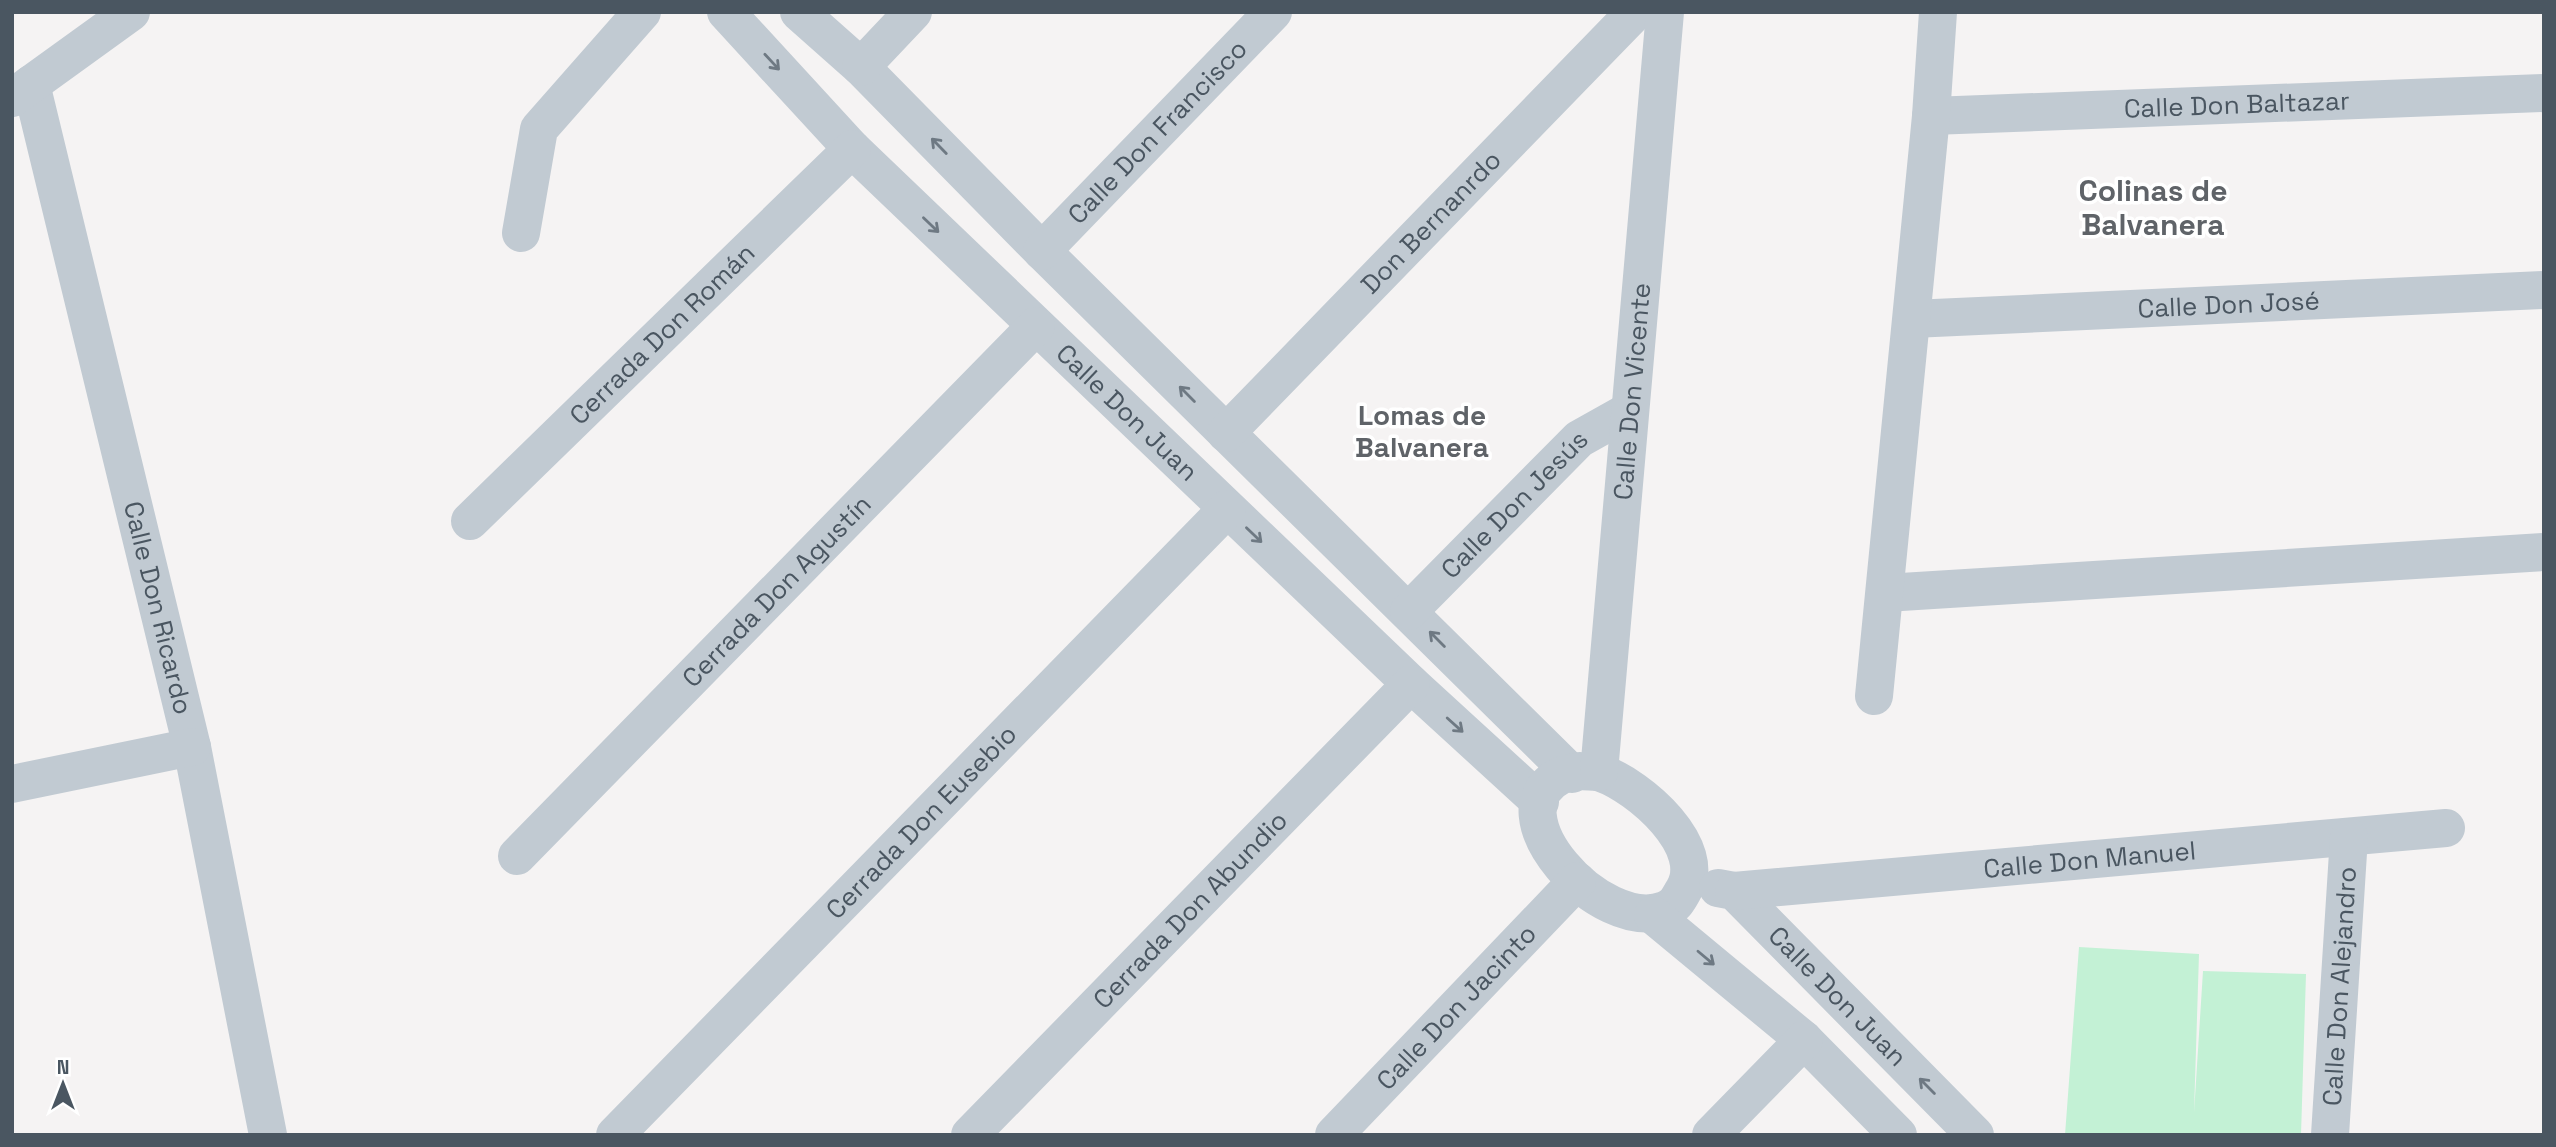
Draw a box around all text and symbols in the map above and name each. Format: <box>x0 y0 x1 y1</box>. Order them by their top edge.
street label: Calle Don Francisco <box>1060 32 1254 231</box>
one-way arrow <box>764 53 780 71</box>
street label: Calle Don Baltazar <box>2123 83 2350 126</box>
one-way arrow <box>931 138 948 155</box>
street label: Don Bernanrdo <box>1353 143 1508 301</box>
district label: Colinas de Balvanera <box>2078 171 2228 244</box>
one-way arrow <box>922 216 939 233</box>
street label: Cerrada Don Román <box>562 236 762 432</box>
street label: Calle Don Vicente <box>1606 281 1658 502</box>
street label: Calle Don José <box>2137 283 2321 326</box>
street label: Calle Don Juan <box>1049 336 1205 488</box>
one-way arrow <box>1178 386 1195 403</box>
district label: Lomas de Balvanera <box>1355 397 1489 465</box>
street label: Calle Don Jesús <box>1433 423 1595 586</box>
street label: Cerrada Don Agustín <box>675 487 878 695</box>
street label: Calle Don Ricardo <box>116 498 200 718</box>
one-way arrow <box>1246 526 1263 543</box>
one-way arrow <box>1428 631 1445 648</box>
street label: Cerrada Don Eusebio <box>818 717 1024 926</box>
one-way arrow <box>1446 717 1464 733</box>
street label: Cerrada Don Abundio <box>1086 803 1295 1016</box>
street label: Calle Don Manuel <box>1982 833 2197 886</box>
street label: Calle Don Alejandro <box>2315 866 2364 1107</box>
street label: Calle Don Jacinto <box>1369 917 1544 1097</box>
street label: Calle Don Juan <box>1761 919 1915 1074</box>
one-way arrow <box>1696 950 1714 966</box>
north arrow <box>28 1049 98 1119</box>
text: N <box>57 1055 69 1080</box>
one-way arrow <box>1918 1078 1935 1095</box>

